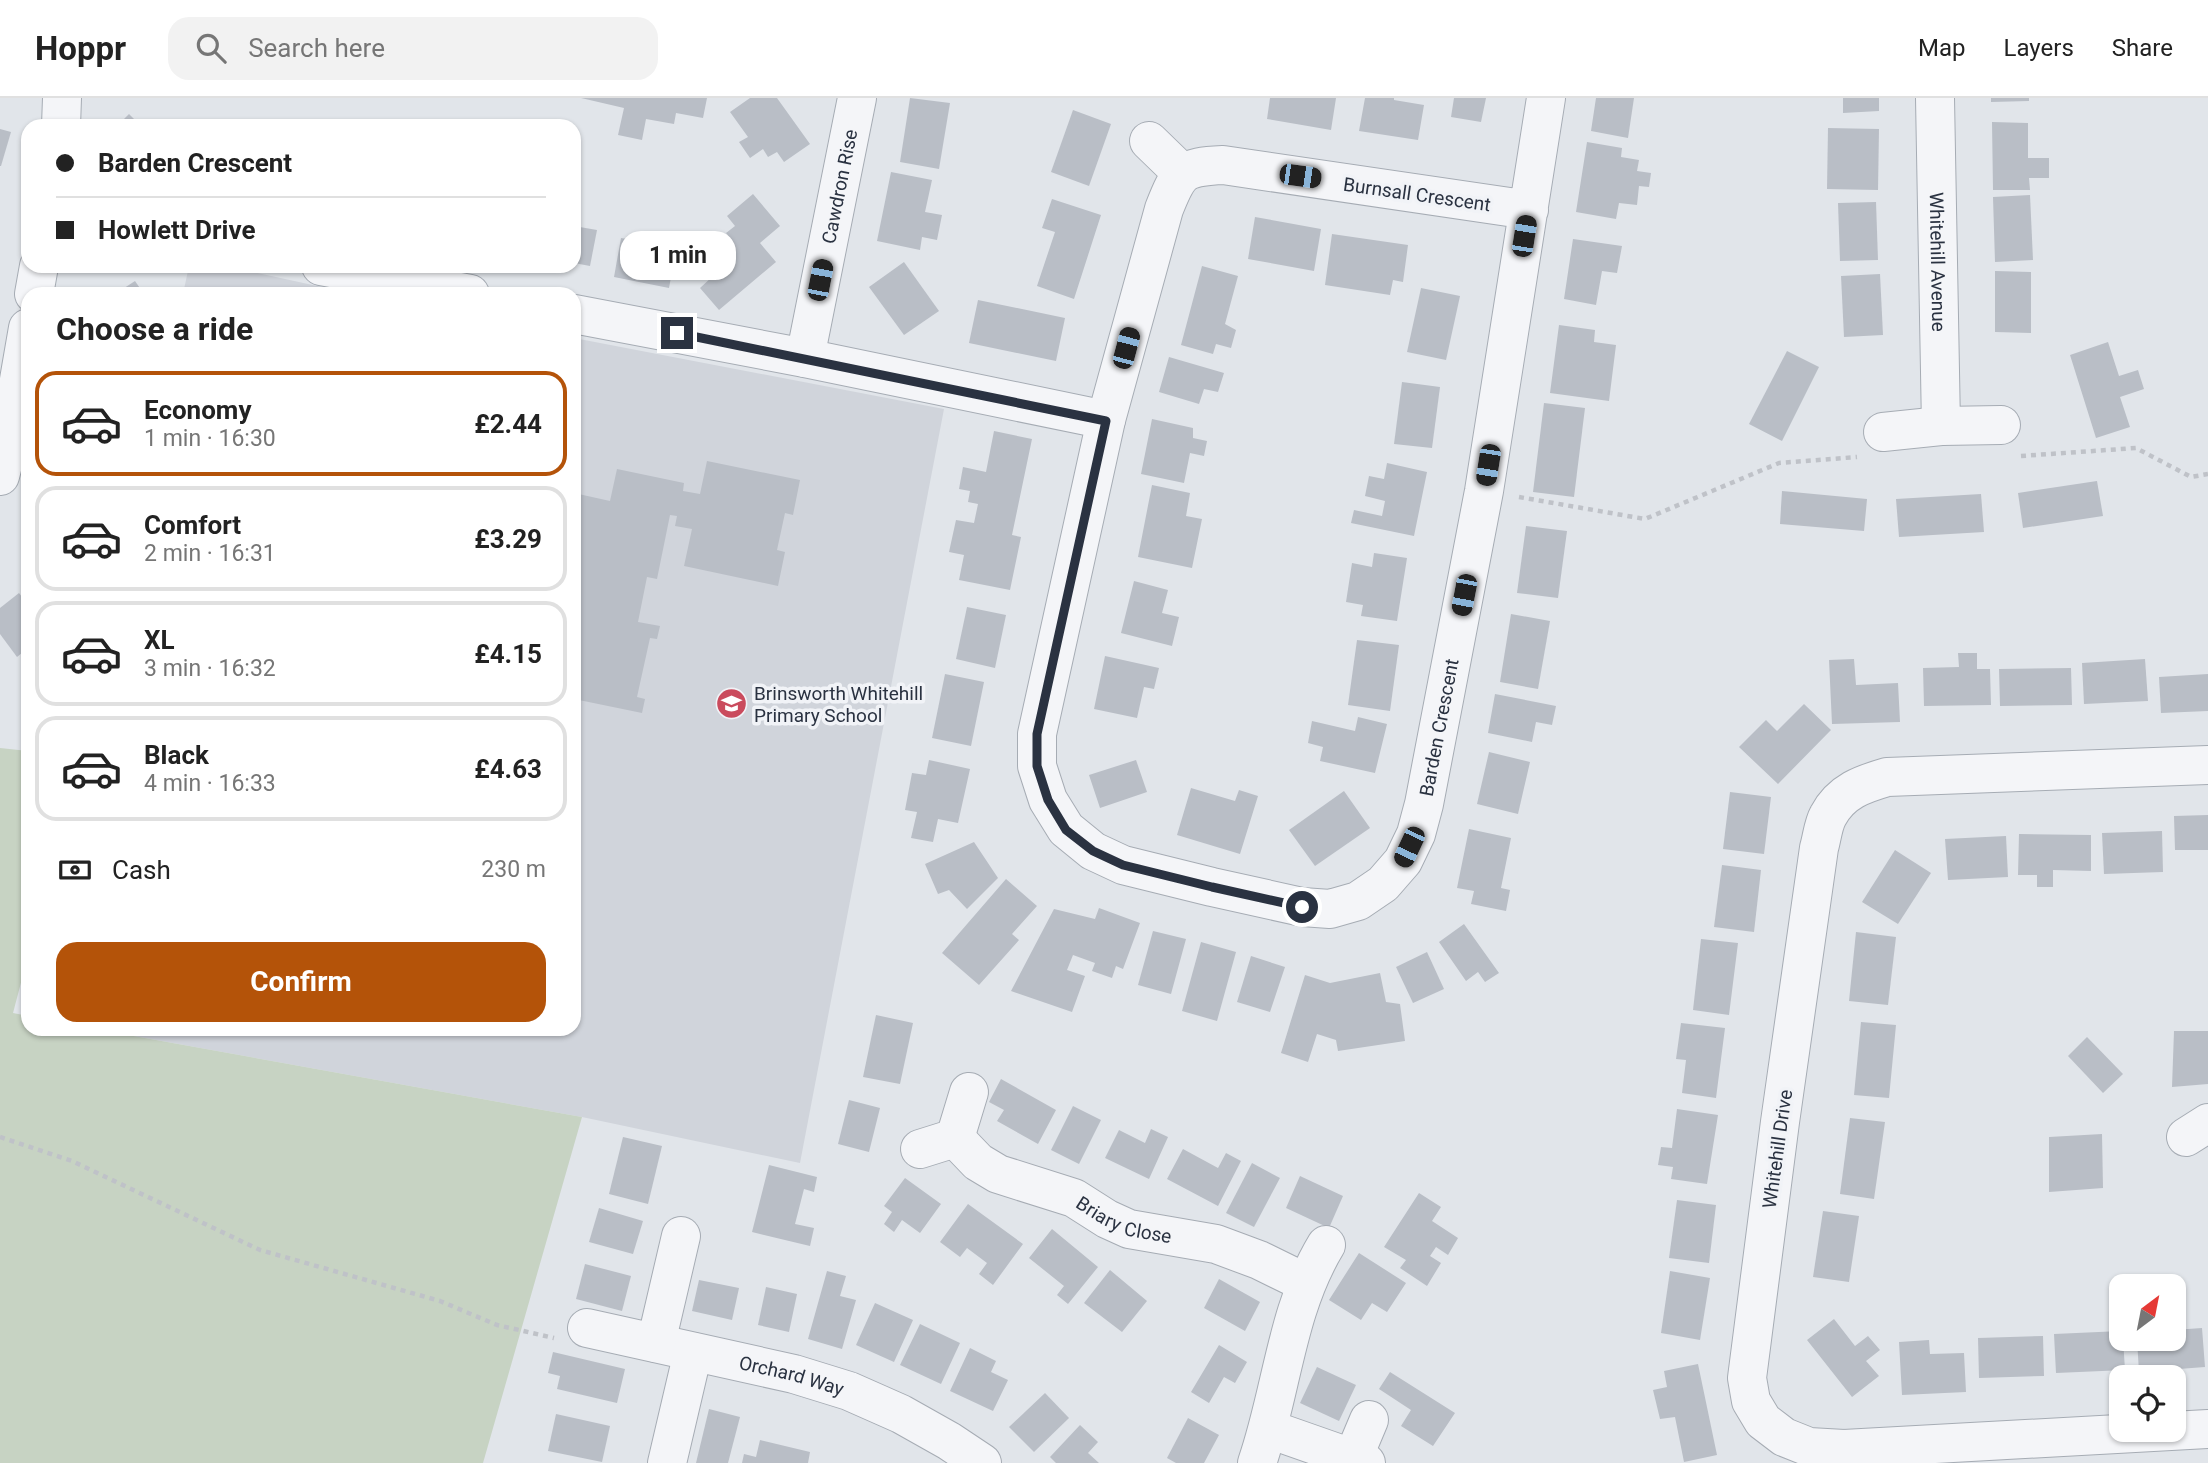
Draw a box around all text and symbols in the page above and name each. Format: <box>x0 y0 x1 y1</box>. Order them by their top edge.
search box <box>168 17 658 80</box>
text: Hoppr <box>35 29 126 68</box>
icon: search <box>192 29 230 67</box>
text: Search here <box>248 33 385 63</box>
text: Map <box>1918 34 1966 62</box>
text: Layers <box>2004 34 2074 62</box>
text: Share <box>2112 34 2173 62</box>
street label: Cawdron Rise <box>817 127 862 246</box>
text: Barden Crescent <box>98 148 292 178</box>
car <box>1278 163 1323 189</box>
street label: Burnsall Crescent <box>1342 173 1492 216</box>
street label: Whitehill Avenue <box>1925 192 1950 332</box>
car <box>1511 214 1538 258</box>
text: Howlett Drive <box>98 215 255 245</box>
callout: 1 min <box>619 232 735 280</box>
text: 1 min <box>649 242 707 269</box>
car <box>806 257 835 303</box>
text: Choose a ride <box>56 310 253 348</box>
route end <box>661 317 693 349</box>
car <box>1111 325 1142 371</box>
icon: car <box>60 392 123 455</box>
text: Economy <box>144 395 251 425</box>
text: £2.44 <box>474 409 542 439</box>
text: 1 min · 16:30 <box>144 425 276 452</box>
car <box>1475 443 1502 487</box>
icon: car <box>60 507 123 570</box>
text: Comfort <box>144 510 241 540</box>
text: £3.29 <box>474 524 542 554</box>
text: 2 min · 16:31 <box>144 540 276 567</box>
car <box>1450 572 1479 618</box>
icon: car <box>60 622 123 685</box>
text: XL <box>144 625 175 655</box>
text: £4.15 <box>474 639 542 669</box>
text: 3 min · 16:32 <box>144 655 276 682</box>
street label: Barden Crescent <box>1415 657 1464 798</box>
place label: Brinsworth Whitehill Primary School <box>754 682 923 727</box>
school or university icon: Brinsworth Whitehill Primary School <box>714 687 748 721</box>
icon: car <box>60 737 123 800</box>
text: Black <box>144 740 209 770</box>
text: £4.63 <box>474 754 542 784</box>
text: 4 min · 16:33 <box>144 770 276 797</box>
car <box>1391 824 1428 870</box>
icon: cash <box>56 851 94 889</box>
text: Cash <box>112 855 171 885</box>
text: 230 m <box>481 856 546 883</box>
route start <box>1286 891 1318 923</box>
button: Confirm <box>56 942 546 1022</box>
street label: Whitehill Drive <box>1758 1088 1797 1210</box>
street label: Briary Close <box>1072 1191 1173 1248</box>
north arrow <box>2109 1274 2186 1351</box>
map controls <box>2109 1274 2186 1442</box>
street label: Orchard Way <box>737 1351 847 1401</box>
button: locate <box>2109 1365 2186 1442</box>

